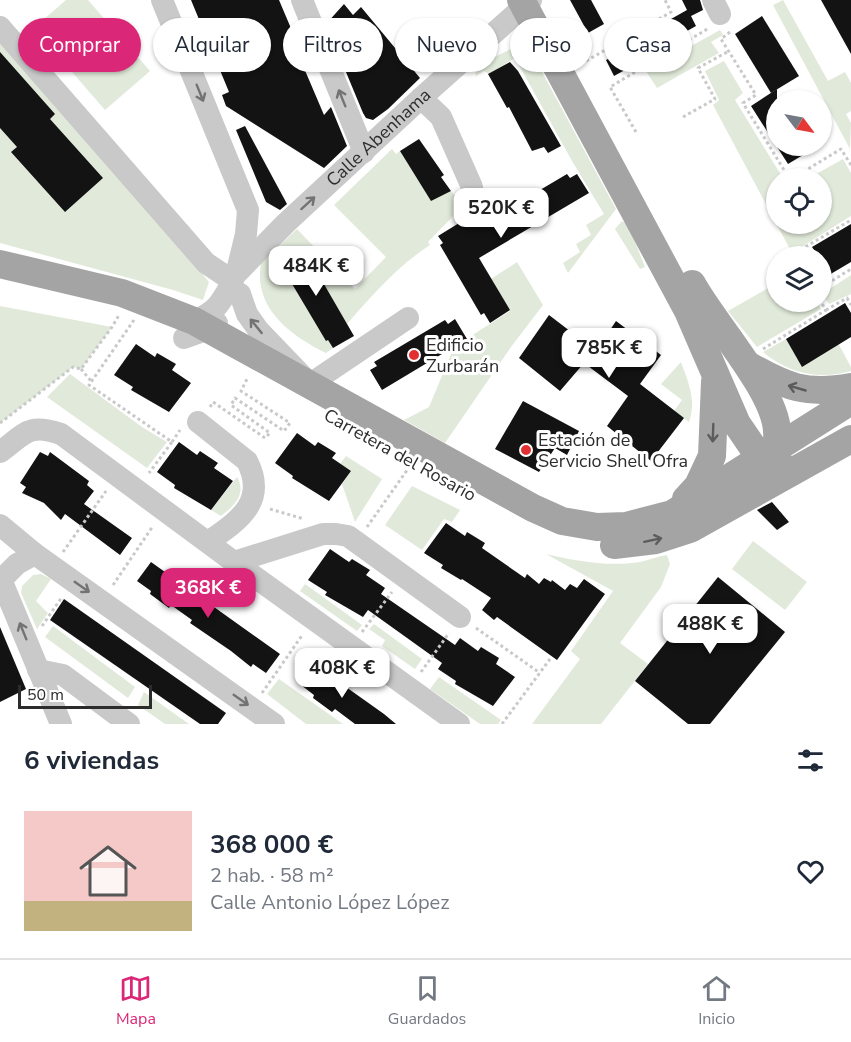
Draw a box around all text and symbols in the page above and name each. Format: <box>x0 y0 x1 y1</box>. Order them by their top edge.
chip: Comprar <box>18 18 141 72</box>
chip: Alquilar <box>153 18 271 72</box>
chip: Filtros <box>283 18 383 72</box>
chip: Nuevo <box>395 18 498 72</box>
chip: Piso <box>510 18 592 72</box>
chip: Casa <box>604 18 692 72</box>
one-way arrow <box>195 83 206 102</box>
street label: Calle Abenhama <box>321 83 436 192</box>
one-way arrow <box>336 89 347 108</box>
north arrow <box>766 90 832 156</box>
map controls <box>766 90 832 312</box>
button: locate <box>766 168 832 234</box>
pin: 520K € <box>452 188 550 239</box>
text: 520K € <box>468 194 534 221</box>
one-way arrow <box>301 195 316 210</box>
pin: 484K € <box>267 246 365 297</box>
button: layers <box>766 246 832 312</box>
text: 484K € <box>283 252 349 279</box>
one-way arrow <box>250 319 263 335</box>
pin: 785K € <box>560 328 658 379</box>
place label: Edificio Zurbarán <box>426 333 499 378</box>
text: 785K € <box>576 334 642 361</box>
marker: Edificio Zurbarán <box>407 348 421 362</box>
one-way arrow <box>788 382 807 393</box>
street label: Carretera del Rosario <box>320 403 480 507</box>
one-way arrow <box>707 422 718 442</box>
place label: Estación de Servicio Shell Ofra <box>538 428 688 473</box>
marker: Estación de Servicio Shell Ofra <box>519 443 533 457</box>
one-way arrow <box>642 534 662 545</box>
pin: 368K € <box>159 568 257 619</box>
text: 368K € <box>175 574 241 601</box>
one-way arrow <box>74 581 90 594</box>
pin: 488K € <box>661 604 759 655</box>
text: 488K € <box>677 610 743 637</box>
one-way arrow <box>17 622 28 641</box>
pin: 408K € <box>293 648 391 699</box>
text: 408K € <box>309 654 375 681</box>
scale bar <box>18 682 152 710</box>
text: 50 m <box>27 684 64 706</box>
one-way arrow <box>233 694 249 707</box>
text: 6 viviendas <box>24 743 159 778</box>
icon: filters <box>794 744 827 777</box>
text: 368 000 € <box>210 827 333 862</box>
icon: home <box>72 835 144 907</box>
icon: heart <box>794 855 827 888</box>
text: 2 hab. · 58 m² <box>210 862 334 889</box>
text: Calle Antonio López López <box>210 889 449 916</box>
tab: Mapa <box>116 972 156 1030</box>
tab: Guardados <box>388 972 466 1030</box>
tab: Inicio <box>698 972 735 1030</box>

